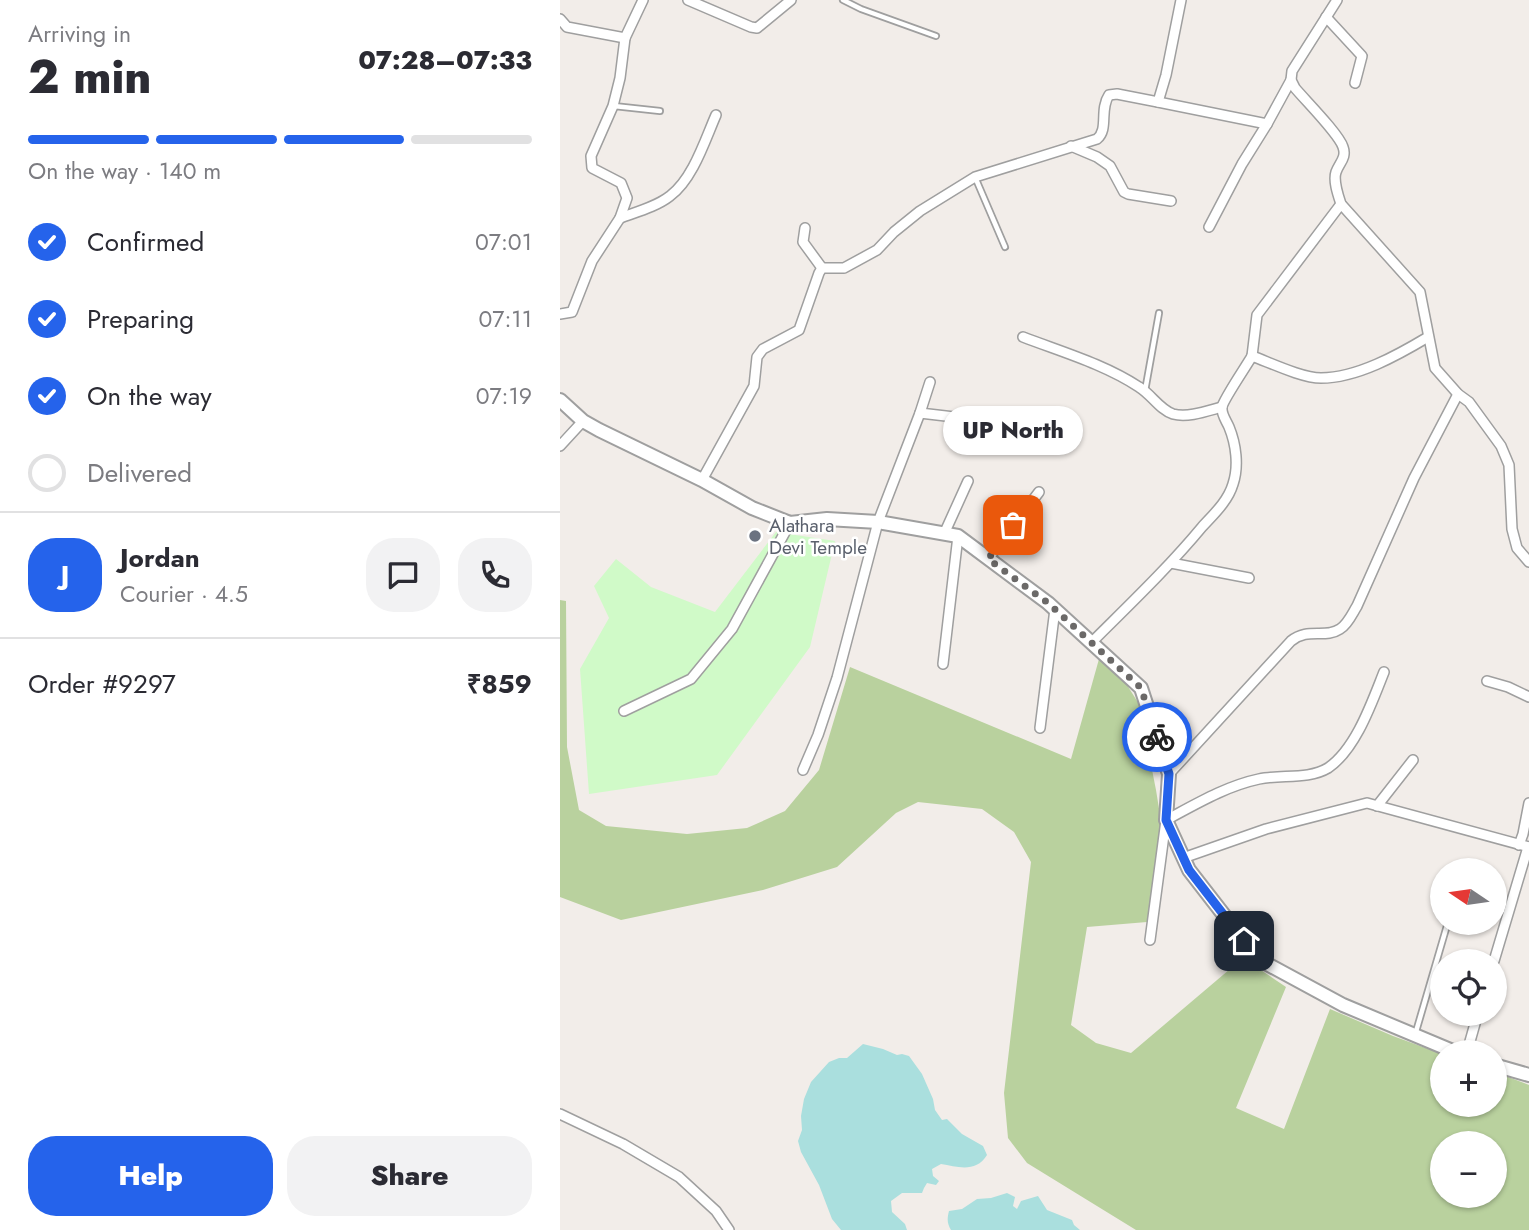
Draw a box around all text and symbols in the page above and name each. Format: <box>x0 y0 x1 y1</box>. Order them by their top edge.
text: Arriving in <box>28 17 131 51</box>
text: 07:28–07:33 <box>358 41 532 79</box>
text: 2 min <box>28 44 152 110</box>
text: On the way · 140 m <box>28 154 221 188</box>
icon: check <box>28 223 66 261</box>
text: Confirmed <box>87 223 204 261</box>
text: 07:01 <box>475 225 532 259</box>
icon: check <box>28 300 66 338</box>
text: Preparing <box>87 300 194 338</box>
text: 07:11 <box>479 302 532 336</box>
icon: check <box>28 377 66 415</box>
text: On the way <box>87 377 212 415</box>
text: 07:19 <box>476 379 532 413</box>
callout: UP North <box>943 406 1083 455</box>
text: UP North <box>962 413 1064 447</box>
text: Delivered <box>87 454 192 492</box>
pin <box>983 495 1043 555</box>
icon: bag <box>994 506 1032 544</box>
place label: Alathara Devi Temple <box>769 512 867 561</box>
marker: Alathara Devi Temple <box>747 528 763 544</box>
button: chat <box>366 538 440 612</box>
button: phone <box>458 538 532 612</box>
text: Jordan <box>120 539 200 577</box>
text: J <box>61 556 69 594</box>
text: Courier · 4.5 <box>120 577 248 611</box>
text: Order #9297 <box>28 665 176 703</box>
text: ₹859 <box>467 665 532 703</box>
courier <box>1122 702 1192 772</box>
icon: bike <box>1138 718 1176 756</box>
north arrow <box>1430 858 1507 934</box>
map controls <box>1430 858 1507 1208</box>
pin <box>1214 911 1274 971</box>
icon: home <box>1225 922 1263 960</box>
button: locate <box>1430 949 1507 1026</box>
button: + <box>1430 1040 1507 1117</box>
button: − <box>1430 1131 1507 1208</box>
button: Help <box>28 1136 273 1216</box>
button: Share <box>287 1136 532 1216</box>

